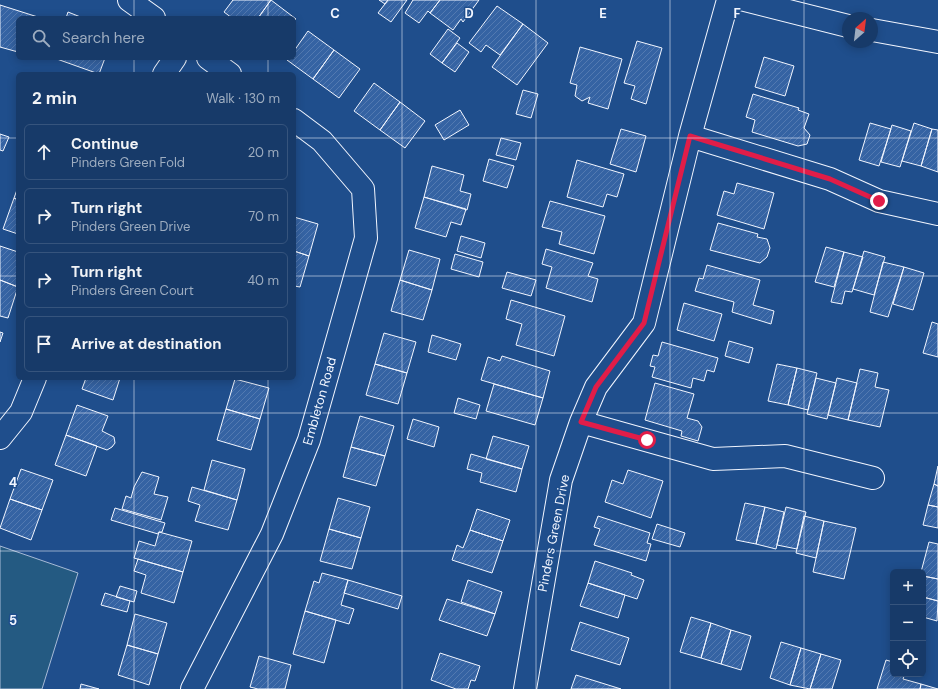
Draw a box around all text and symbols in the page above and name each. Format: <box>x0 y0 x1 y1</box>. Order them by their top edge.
text: C <box>330 5 340 22</box>
text: D <box>464 5 474 22</box>
text: E <box>599 5 607 22</box>
text: F <box>733 5 741 22</box>
north arrow <box>842 12 878 48</box>
search box <box>16 16 296 60</box>
icon: search <box>30 27 52 49</box>
text: Search here <box>62 28 145 48</box>
text: 2 min <box>32 87 77 109</box>
text: Walk · 130 m <box>206 90 280 107</box>
text: Continue <box>71 134 139 154</box>
icon: ahead <box>33 141 55 163</box>
text: 20 m <box>248 144 279 161</box>
text: Pinders Green Fold <box>71 154 185 171</box>
route end <box>870 192 888 210</box>
text: Turn right <box>71 198 142 218</box>
icon: right <box>33 205 55 227</box>
text: 70 m <box>248 208 279 225</box>
text: Pinders Green Drive <box>71 218 190 235</box>
text: Turn right <box>71 262 142 282</box>
icon: right <box>33 269 55 291</box>
text: 40 m <box>247 272 279 289</box>
text: Pinders Green Court <box>71 282 194 299</box>
icon: arrive <box>33 333 55 355</box>
text: Arrive at destination <box>71 334 222 354</box>
street label: Embleton Road <box>299 355 340 447</box>
route start <box>638 431 656 449</box>
street label: Pinders Green Drive <box>534 473 573 593</box>
text: 4 <box>9 474 17 491</box>
map controls <box>890 569 926 677</box>
button: + <box>890 569 926 605</box>
button: − <box>890 605 926 641</box>
text: 5 <box>9 612 17 629</box>
button: locate <box>890 641 926 677</box>

